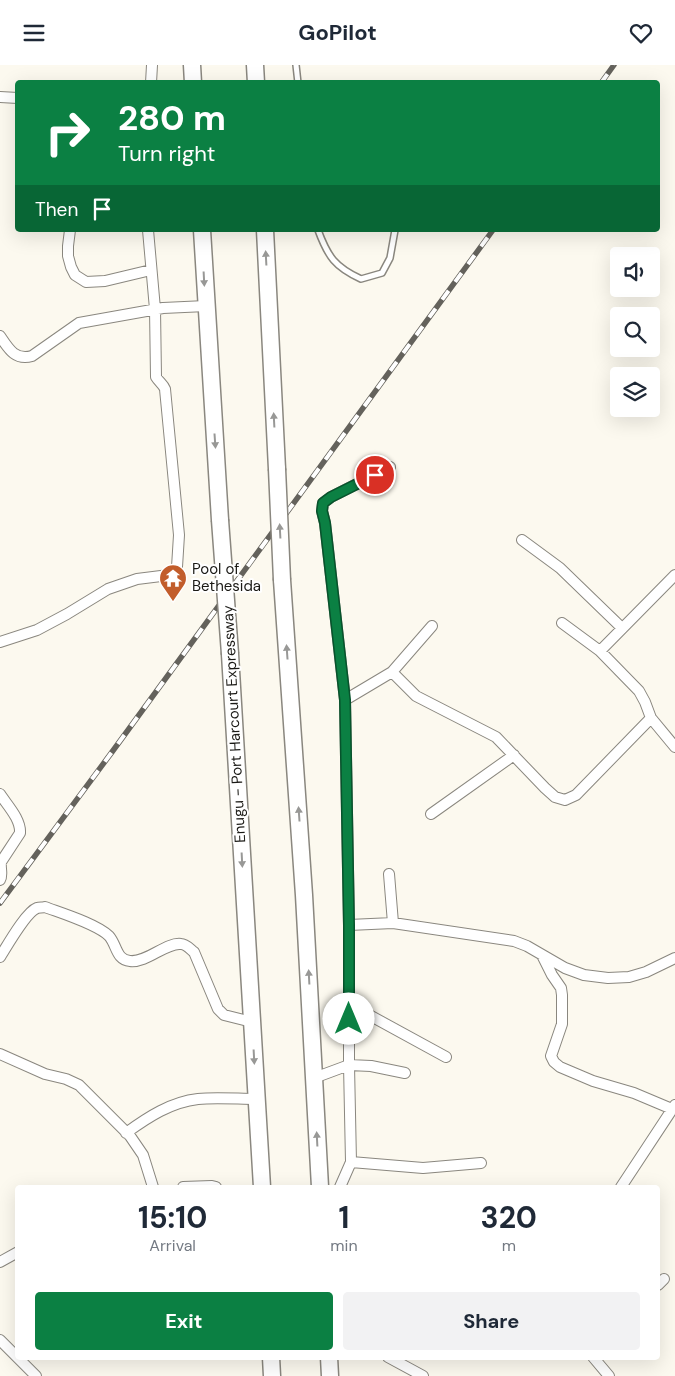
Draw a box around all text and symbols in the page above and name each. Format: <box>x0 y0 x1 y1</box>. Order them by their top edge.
text: GoPilot <box>298 18 377 47</box>
icon: menu <box>20 19 48 47</box>
icon: heart <box>627 19 655 47</box>
text: 280 m <box>118 95 226 141</box>
icon: right <box>35 100 100 165</box>
text: Turn right <box>118 139 215 168</box>
icon: arrive <box>88 195 116 223</box>
text: Then <box>35 197 78 222</box>
map controls <box>610 247 660 417</box>
button: sound <box>610 247 660 297</box>
one-way arrow <box>262 249 270 265</box>
one-way arrow <box>201 271 209 287</box>
button: search <box>610 307 660 357</box>
button: layers <box>610 367 660 417</box>
one-way arrow <box>270 412 278 428</box>
one-way arrow <box>211 433 219 449</box>
pin <box>354 454 396 496</box>
icon: arrive <box>361 461 389 489</box>
one-way arrow <box>275 523 283 539</box>
place label: Pool of Bethesida <box>192 559 261 596</box>
temple icon: Pool of Bethesida <box>158 563 188 602</box>
street label: Enugu - Port Harcourt Expressway <box>218 604 250 843</box>
one-way arrow <box>283 644 291 660</box>
one-way arrow <box>294 806 302 822</box>
one-way arrow <box>239 852 247 868</box>
one-way arrow <box>304 968 312 984</box>
position arrow <box>322 992 374 1044</box>
one-way arrow <box>250 1049 258 1065</box>
one-way arrow <box>313 1131 321 1147</box>
text: 15:10 <box>138 1198 207 1237</box>
text: 1 <box>338 1198 349 1237</box>
text: 320 <box>481 1198 537 1237</box>
text: Arrival <box>149 1235 196 1256</box>
text: min <box>330 1235 358 1256</box>
text: m <box>502 1235 516 1256</box>
button: Exit <box>35 1292 333 1350</box>
button: Share <box>343 1292 640 1350</box>

